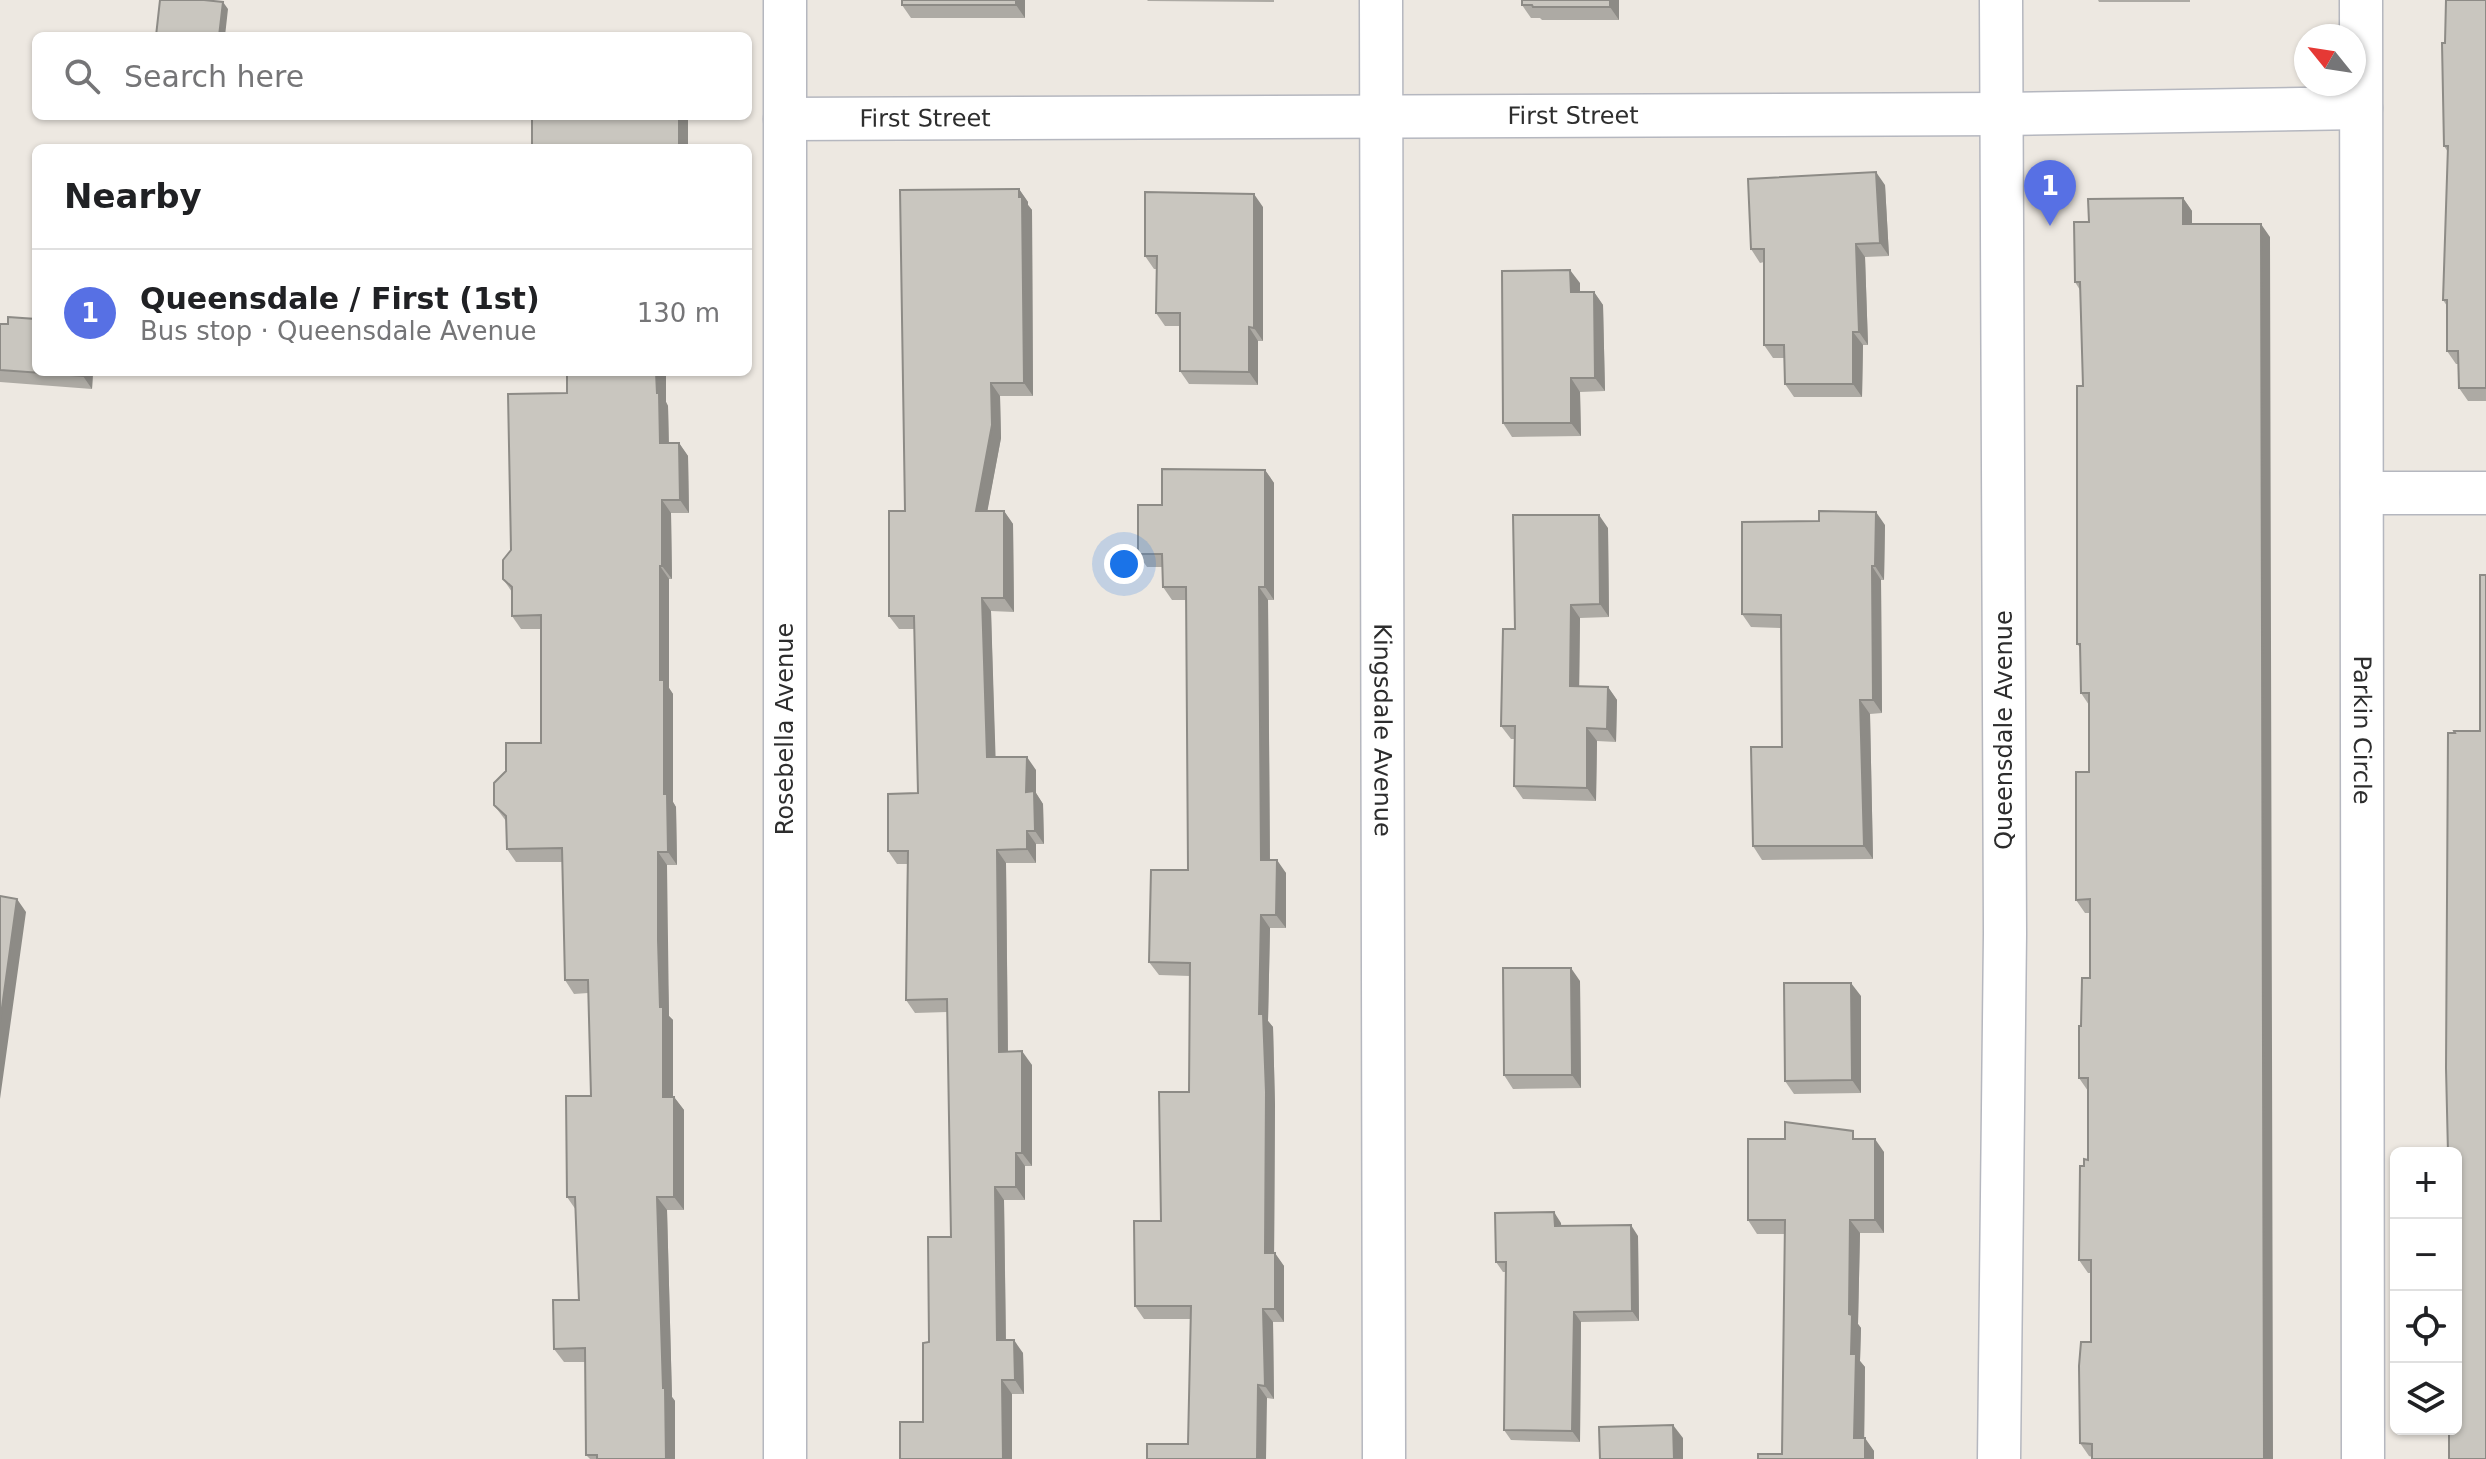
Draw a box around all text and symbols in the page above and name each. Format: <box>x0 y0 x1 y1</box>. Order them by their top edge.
north arrow <box>2294 24 2366 96</box>
search box <box>32 32 752 120</box>
icon: search <box>60 54 104 98</box>
text: Search here <box>124 59 304 94</box>
street label: First Street <box>1507 101 1639 130</box>
street label: First Street <box>859 104 991 133</box>
pin: 1 <box>2024 160 2076 226</box>
text: Nearby <box>64 176 202 216</box>
text: Queensdale / First (1st) <box>140 281 540 316</box>
text: 1 <box>81 298 99 328</box>
text: 130 m <box>637 298 720 328</box>
text: Bus stop · Queensdale Avenue <box>140 316 537 346</box>
your location <box>1104 544 1144 584</box>
street label: Queensdale Avenue <box>1990 610 2018 850</box>
street label: Rosebella Avenue <box>771 623 799 835</box>
street label: Kingsdale Avenue <box>1368 623 1397 837</box>
street label: Parkin Circle <box>2348 656 2376 804</box>
map controls <box>2390 1147 2462 1435</box>
button: + <box>2390 1147 2462 1219</box>
button: − <box>2390 1219 2462 1291</box>
button: locate <box>2390 1291 2462 1363</box>
button: layers <box>2390 1363 2462 1435</box>

